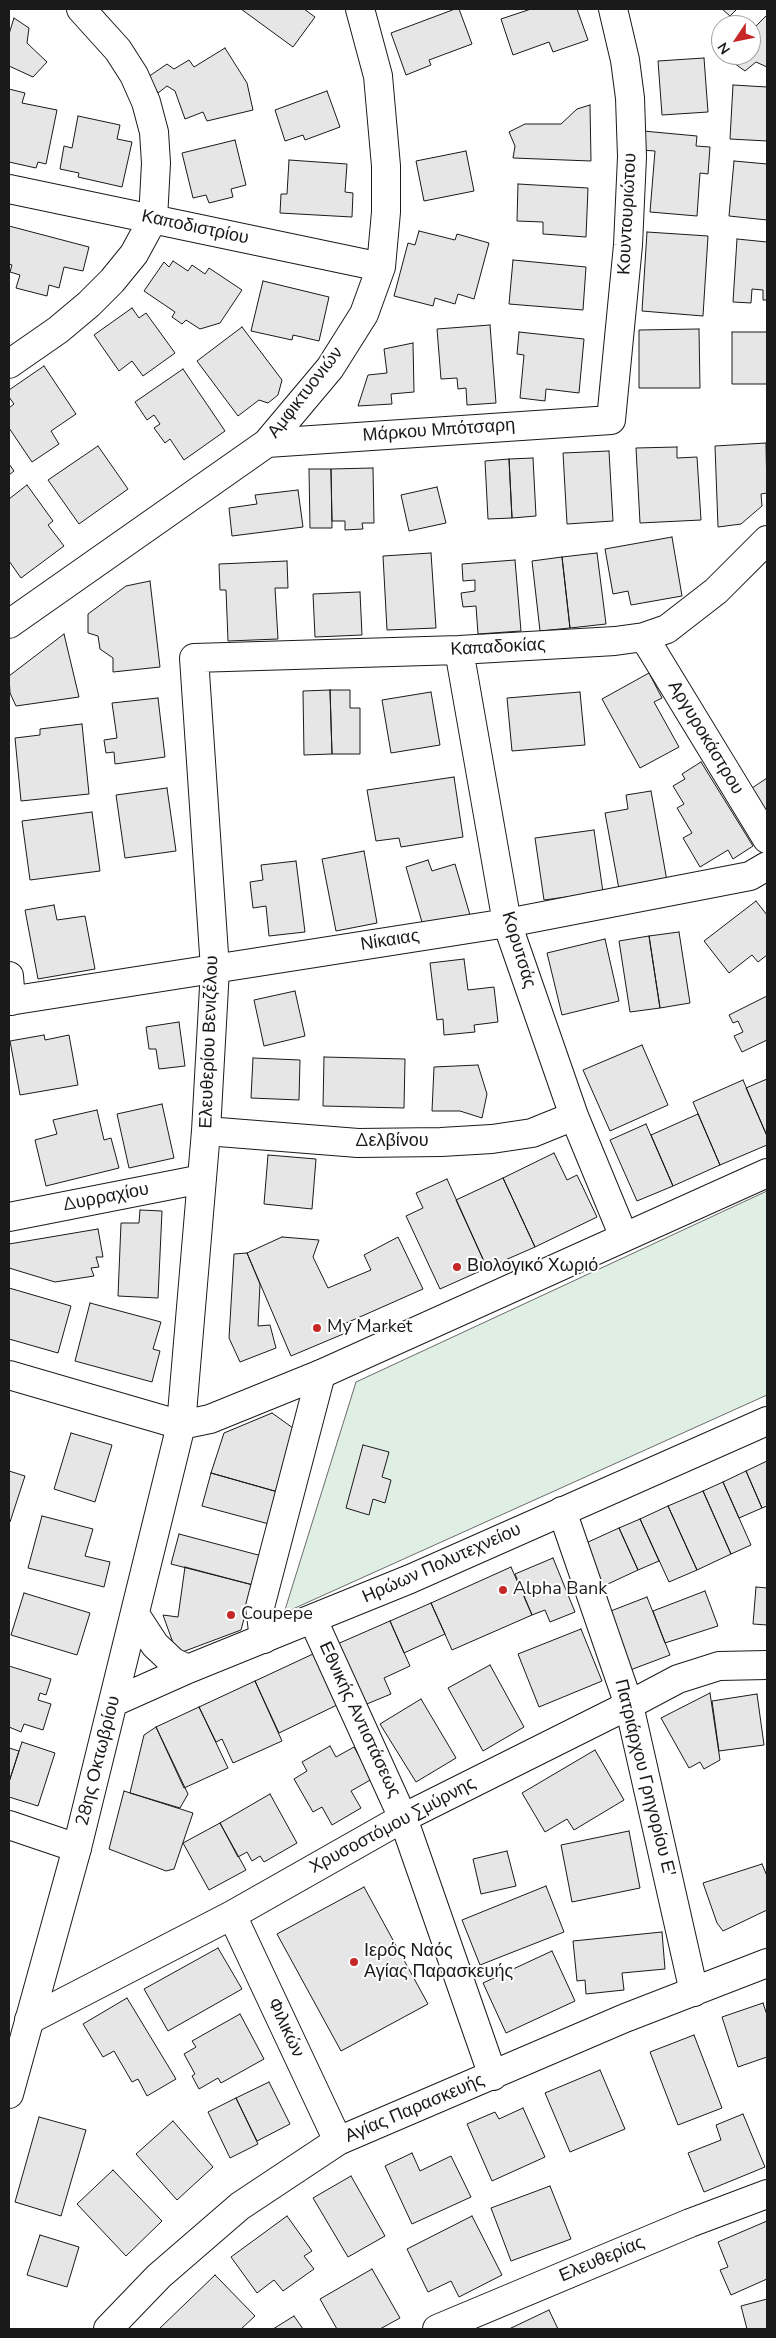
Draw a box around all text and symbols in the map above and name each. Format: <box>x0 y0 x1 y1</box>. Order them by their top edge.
north arrow <box>711 15 761 65</box>
text: N <box>713 38 735 58</box>
street label: Κουντουριώτου <box>614 152 642 276</box>
street label: Καποδιστρίου <box>139 206 251 250</box>
street label: Αμφικτυονιών <box>264 343 348 443</box>
street label: Μάρκου Μπότσαρη <box>362 415 516 447</box>
street label: Καπαδοκίας <box>450 635 546 661</box>
street label: Αργυροκάστρου <box>663 677 747 799</box>
street label: Κορυτσάς <box>496 909 540 991</box>
street label: Νίκαιας <box>359 926 421 956</box>
street label: Ελευθερίου Βενιζέλου <box>196 955 224 1129</box>
street label: Δελβίνου <box>355 1131 429 1153</box>
street label: Δυρραχίου <box>61 1179 151 1217</box>
place label: Βιολογικό Χωριό <box>467 1256 598 1278</box>
marker: Βιολογικό Χωριό <box>451 1261 463 1273</box>
place label: My Market <box>327 1317 412 1339</box>
marker: My Market <box>311 1322 323 1334</box>
street label: Ηρώων Πολυτεχνείου <box>359 1519 525 1609</box>
place label: Alpha Bank <box>513 1579 607 1601</box>
marker: Alpha Bank <box>497 1584 509 1596</box>
place label: Coupepe <box>241 1604 313 1626</box>
marker: Coupepe <box>225 1609 237 1621</box>
street label: Εθνικής Αντιστάσεως <box>313 1639 405 1801</box>
street label: Πατριάρχου Γρηγορίου Ε' <box>609 1677 679 1879</box>
street label: 28ης Οκτωβρίου <box>72 1694 126 1828</box>
street label: Χρυσοστόμου Σμύρνης <box>306 1773 480 1879</box>
place label: Ιερός Ναός Αγίας Παρασκευής <box>364 1941 513 1984</box>
marker: Ιερός Ναός Αγίας Παρασκευής <box>348 1956 360 1968</box>
street label: Φιλικών <box>262 1995 308 2061</box>
street label: Αγίας Παρασκευής <box>342 2070 488 2148</box>
street label: Ελευθερίας <box>556 2232 648 2288</box>

